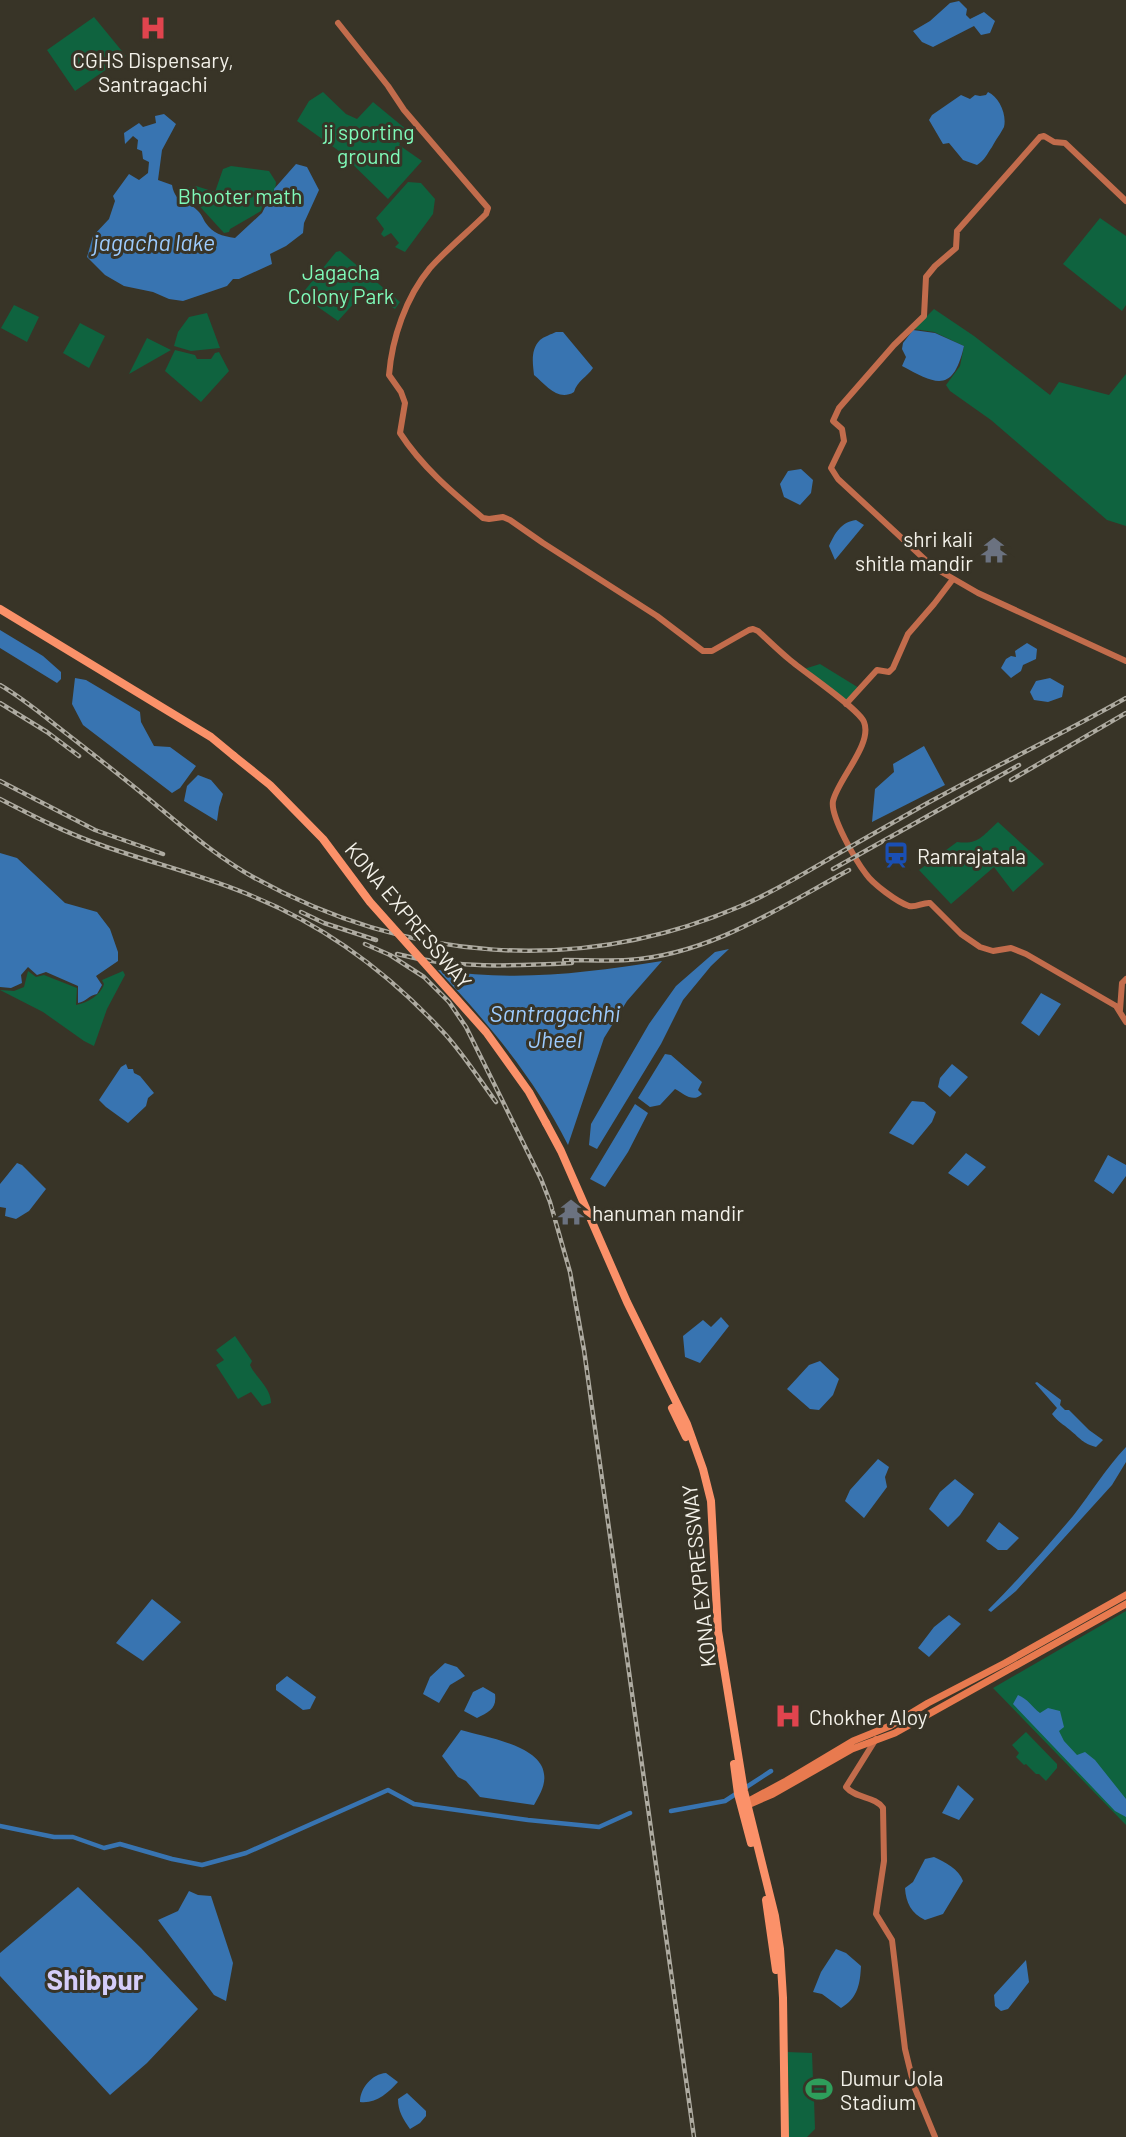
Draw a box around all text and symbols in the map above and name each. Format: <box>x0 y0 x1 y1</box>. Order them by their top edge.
hospital icon: CGHS Dispensary, Santragachi <box>138 13 168 43</box>
place label: CGHS Dispensary, Santragachi <box>72 47 234 96</box>
park label: jj sporting ground <box>323 119 414 168</box>
park label: Bhooter math <box>178 183 302 208</box>
water label: jagacha lake <box>91 228 215 256</box>
park label: Jagacha Colony Park <box>288 259 394 308</box>
place label: shri kali shitla mandir <box>855 526 973 575</box>
temple icon: shri kali shitla mandir <box>979 535 1009 565</box>
street label: KONA EXPRESSWAY <box>340 837 478 993</box>
station icon: Ramrajatala <box>881 840 911 870</box>
place label: Ramrajatala <box>917 843 1026 868</box>
water label: Santragachhi Jheel <box>490 999 621 1053</box>
temple icon: hanuman mandir <box>556 1197 586 1227</box>
place label: hanuman mandir <box>592 1200 744 1225</box>
street label: KONA EXPRESSWAY <box>676 1483 720 1669</box>
hospital icon: Chokher Aloy <box>773 1701 803 1731</box>
place label: Chokher Aloy <box>809 1704 928 1729</box>
district label: Shibpur <box>47 1962 144 1996</box>
place label: Dumur Jola Stadium <box>840 2065 944 2114</box>
sports icon: Dumur Jola Stadium <box>804 2074 834 2104</box>

